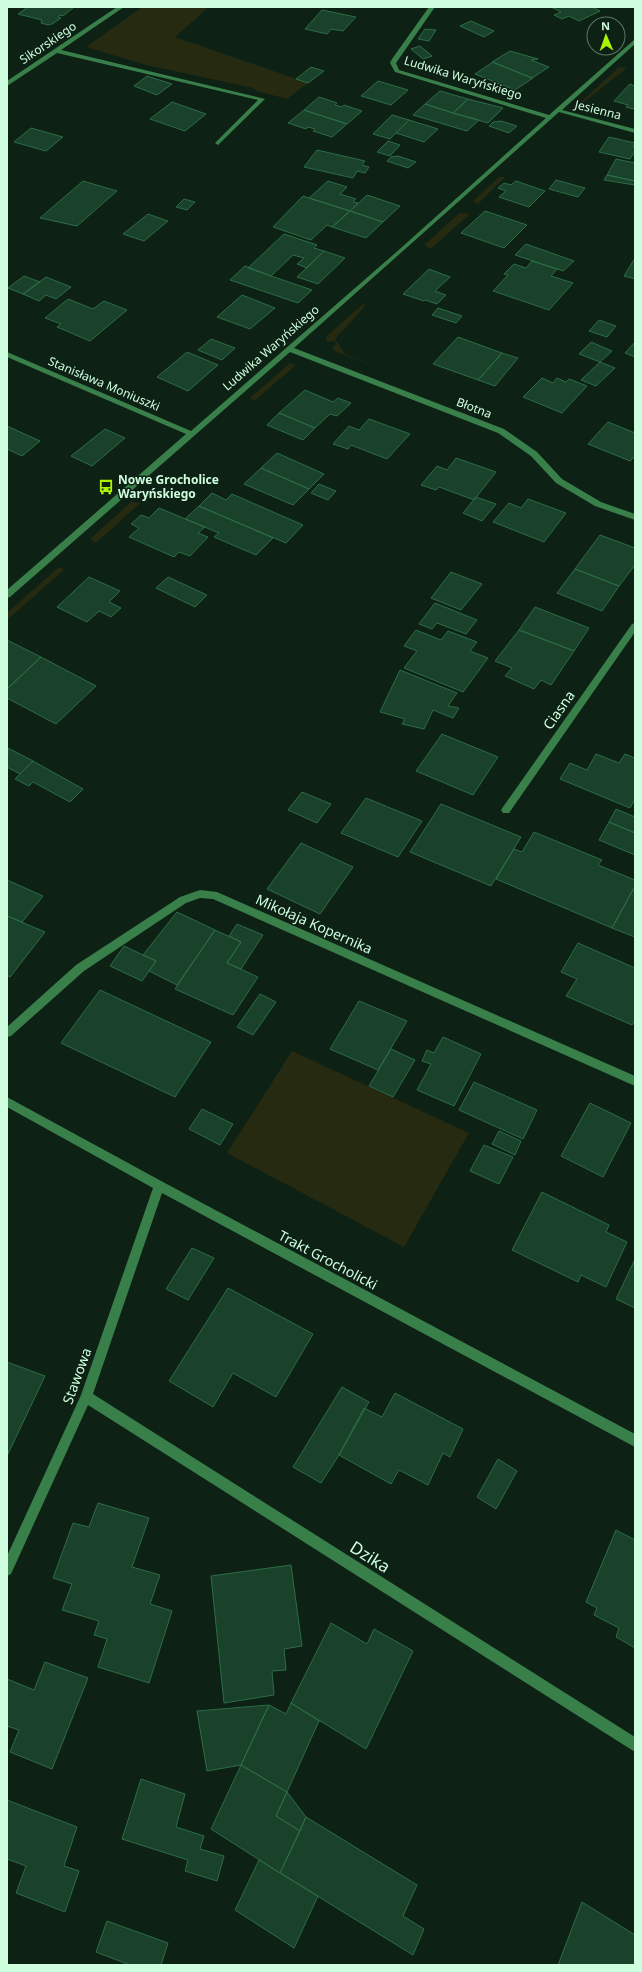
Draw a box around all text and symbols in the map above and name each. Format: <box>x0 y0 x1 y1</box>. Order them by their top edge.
north arrow <box>586 16 626 56</box>
street label: Sikorskiego <box>16 17 79 68</box>
text: N <box>601 18 610 33</box>
street label: Ludwika Waryńskiego <box>402 51 524 104</box>
street label: Jesienna <box>572 95 623 123</box>
street label: Ludwika Waryńskiego <box>219 301 323 394</box>
street label: Stanisława Moniuszki <box>46 352 163 415</box>
street label: Błotna <box>454 393 494 422</box>
place label: Nowe Grocholice Waryńskiego <box>118 471 219 502</box>
bus stop icon: Nowe Grocholice Waryńskiego <box>97 478 115 496</box>
street label: Ciasna <box>538 686 579 733</box>
street label: Mikołaja Kopernika <box>253 889 376 958</box>
street label: Trakt Grocholicki <box>275 1225 381 1294</box>
street label: Stawowa <box>58 1345 95 1407</box>
street label: Dzika <box>346 1535 395 1578</box>

